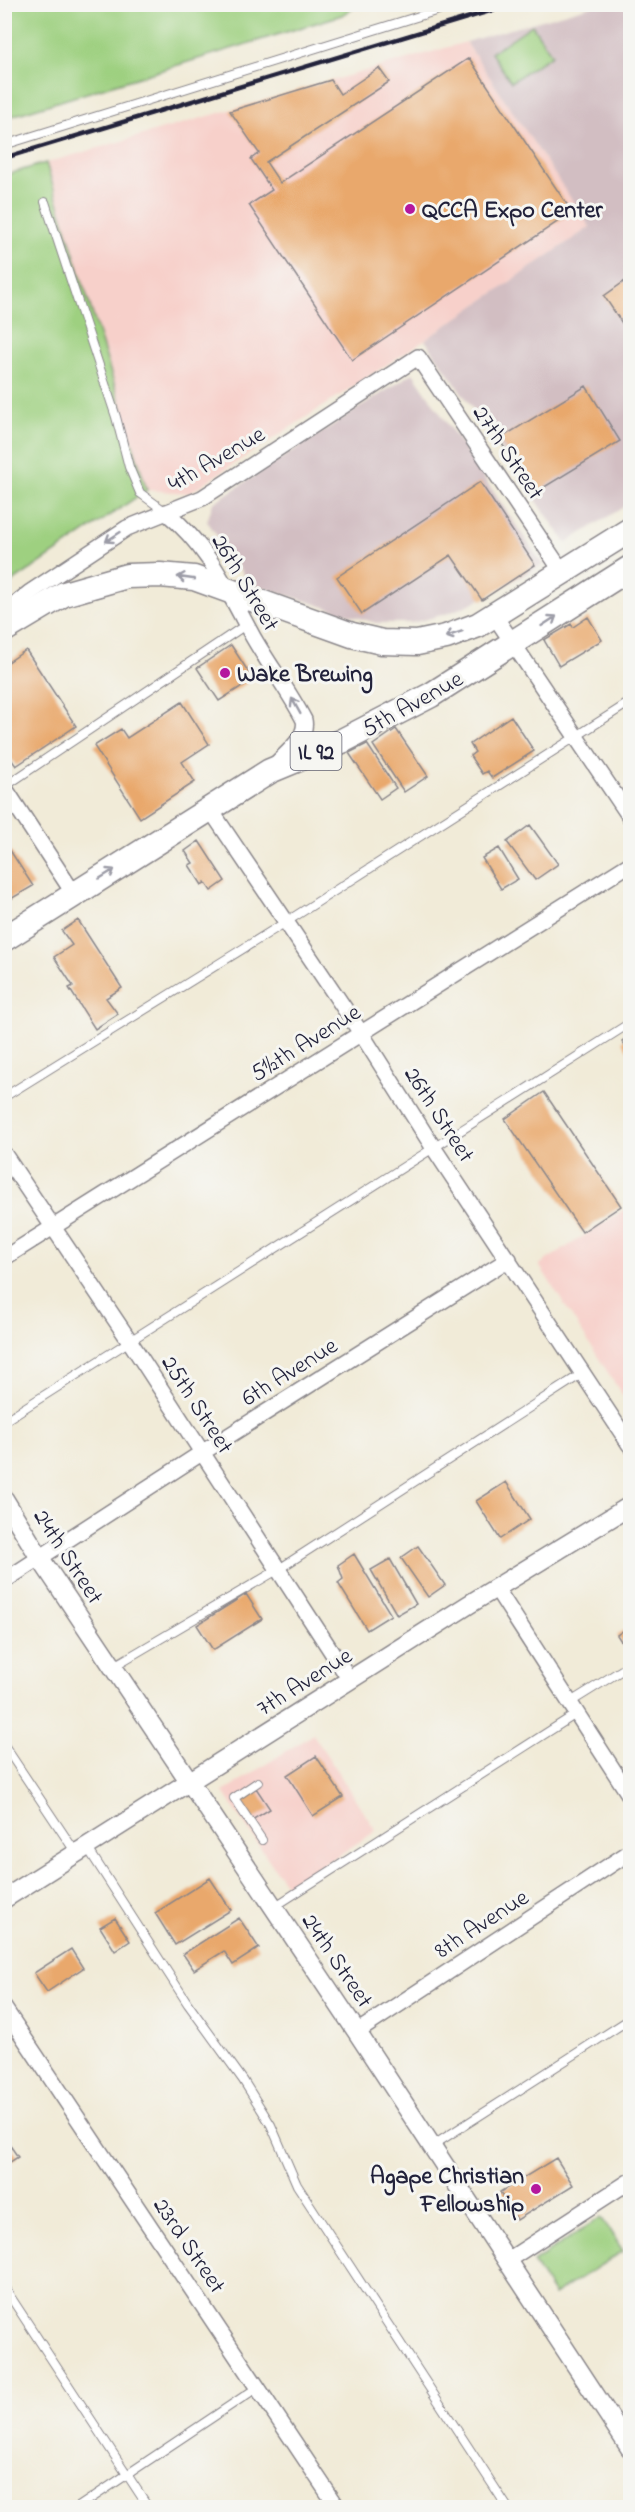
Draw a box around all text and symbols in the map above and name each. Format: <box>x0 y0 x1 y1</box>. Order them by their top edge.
place label: QCCA Expo Center <box>422 194 603 229</box>
marker: QCCA Expo Center <box>403 202 417 216</box>
street label: 27th Street <box>462 399 552 508</box>
street label: 4th Avenue <box>162 418 273 502</box>
street label: 26th Street <box>201 528 287 639</box>
one-way arrow <box>106 531 122 543</box>
one-way arrow <box>177 573 197 584</box>
one-way arrow <box>540 615 557 627</box>
one-way arrow <box>445 629 464 640</box>
place label: Wake Brewing <box>237 658 373 694</box>
street label: 5th Avenue <box>356 663 470 747</box>
marker: Wake Brewing <box>218 666 232 680</box>
one-way arrow <box>290 698 302 715</box>
road number: IL 92 <box>290 732 342 770</box>
one-way arrow <box>98 867 115 879</box>
street label: 5½th Avenue <box>244 996 369 1092</box>
street label: 26th Street <box>394 1060 482 1170</box>
street label: 6th Avenue <box>235 1330 346 1417</box>
street label: 25th Street <box>151 1349 241 1462</box>
street label: 24th Street <box>23 1503 111 1612</box>
street label: 7th Avenue <box>251 1640 360 1726</box>
street label: 8th Avenue <box>428 1881 537 1969</box>
street label: 24th Street <box>291 1907 381 2016</box>
place label: Agape Christian Fellowship <box>370 2160 524 2223</box>
marker: Agape Christian Fellowship <box>529 2182 543 2196</box>
street label: 23rd Street <box>143 2191 233 2301</box>

